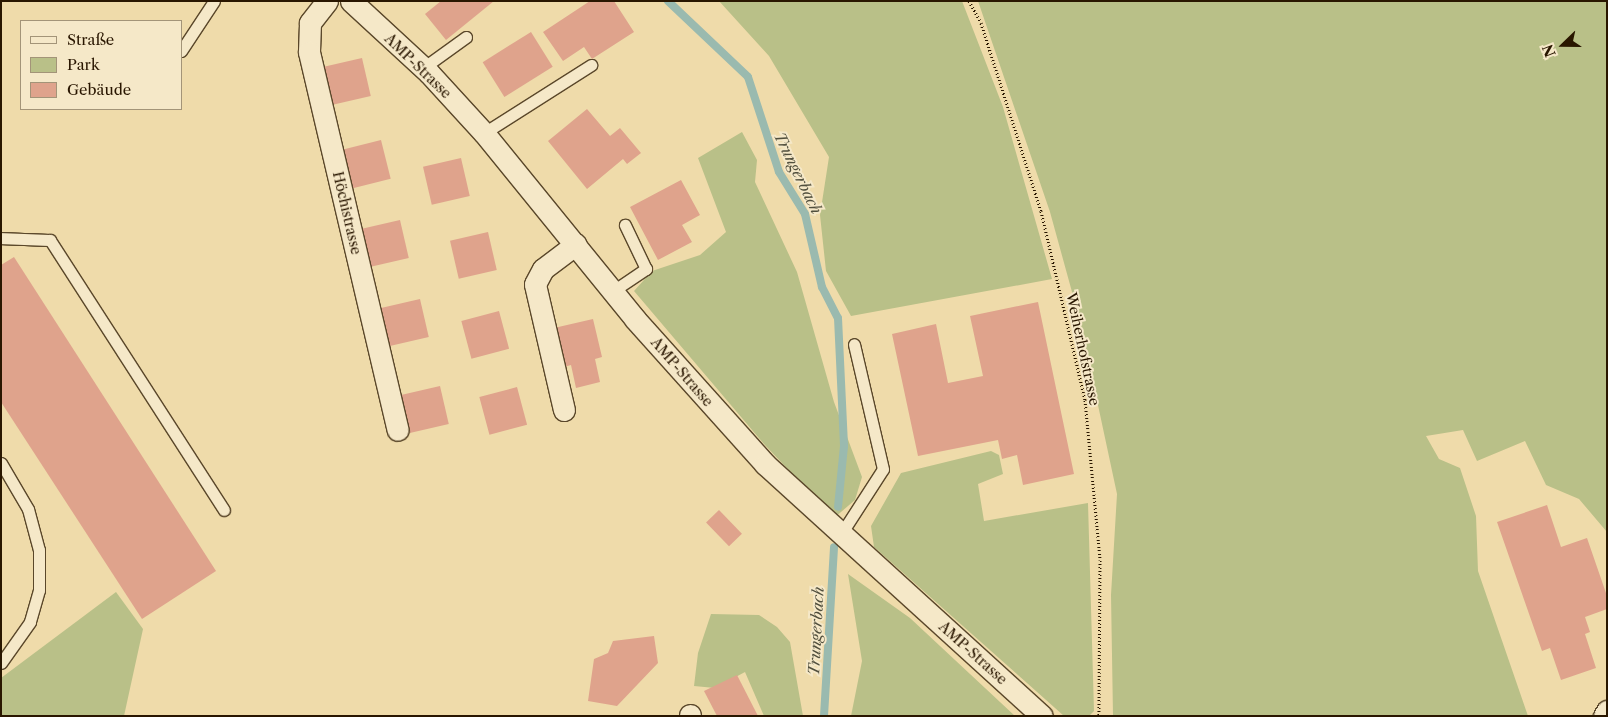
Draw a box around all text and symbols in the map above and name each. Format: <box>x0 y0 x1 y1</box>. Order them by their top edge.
legend <box>20 20 182 110</box>
north arrow <box>1538 20 1588 70</box>
text: Straße <box>67 30 114 49</box>
street label: AMP-Strasse <box>381 30 455 102</box>
text: N <box>1538 42 1560 60</box>
text: Park <box>67 55 100 74</box>
text: Gebäude <box>67 80 131 99</box>
water label: Trungerbach <box>770 129 826 217</box>
street label: Höchistrasse <box>329 170 365 256</box>
street label: Weiherhofstrasse <box>1063 291 1103 407</box>
street label: AMP-Strasse <box>647 334 717 410</box>
water label: Trungerbach <box>805 586 827 676</box>
street label: AMP-Strasse <box>935 618 1011 688</box>

